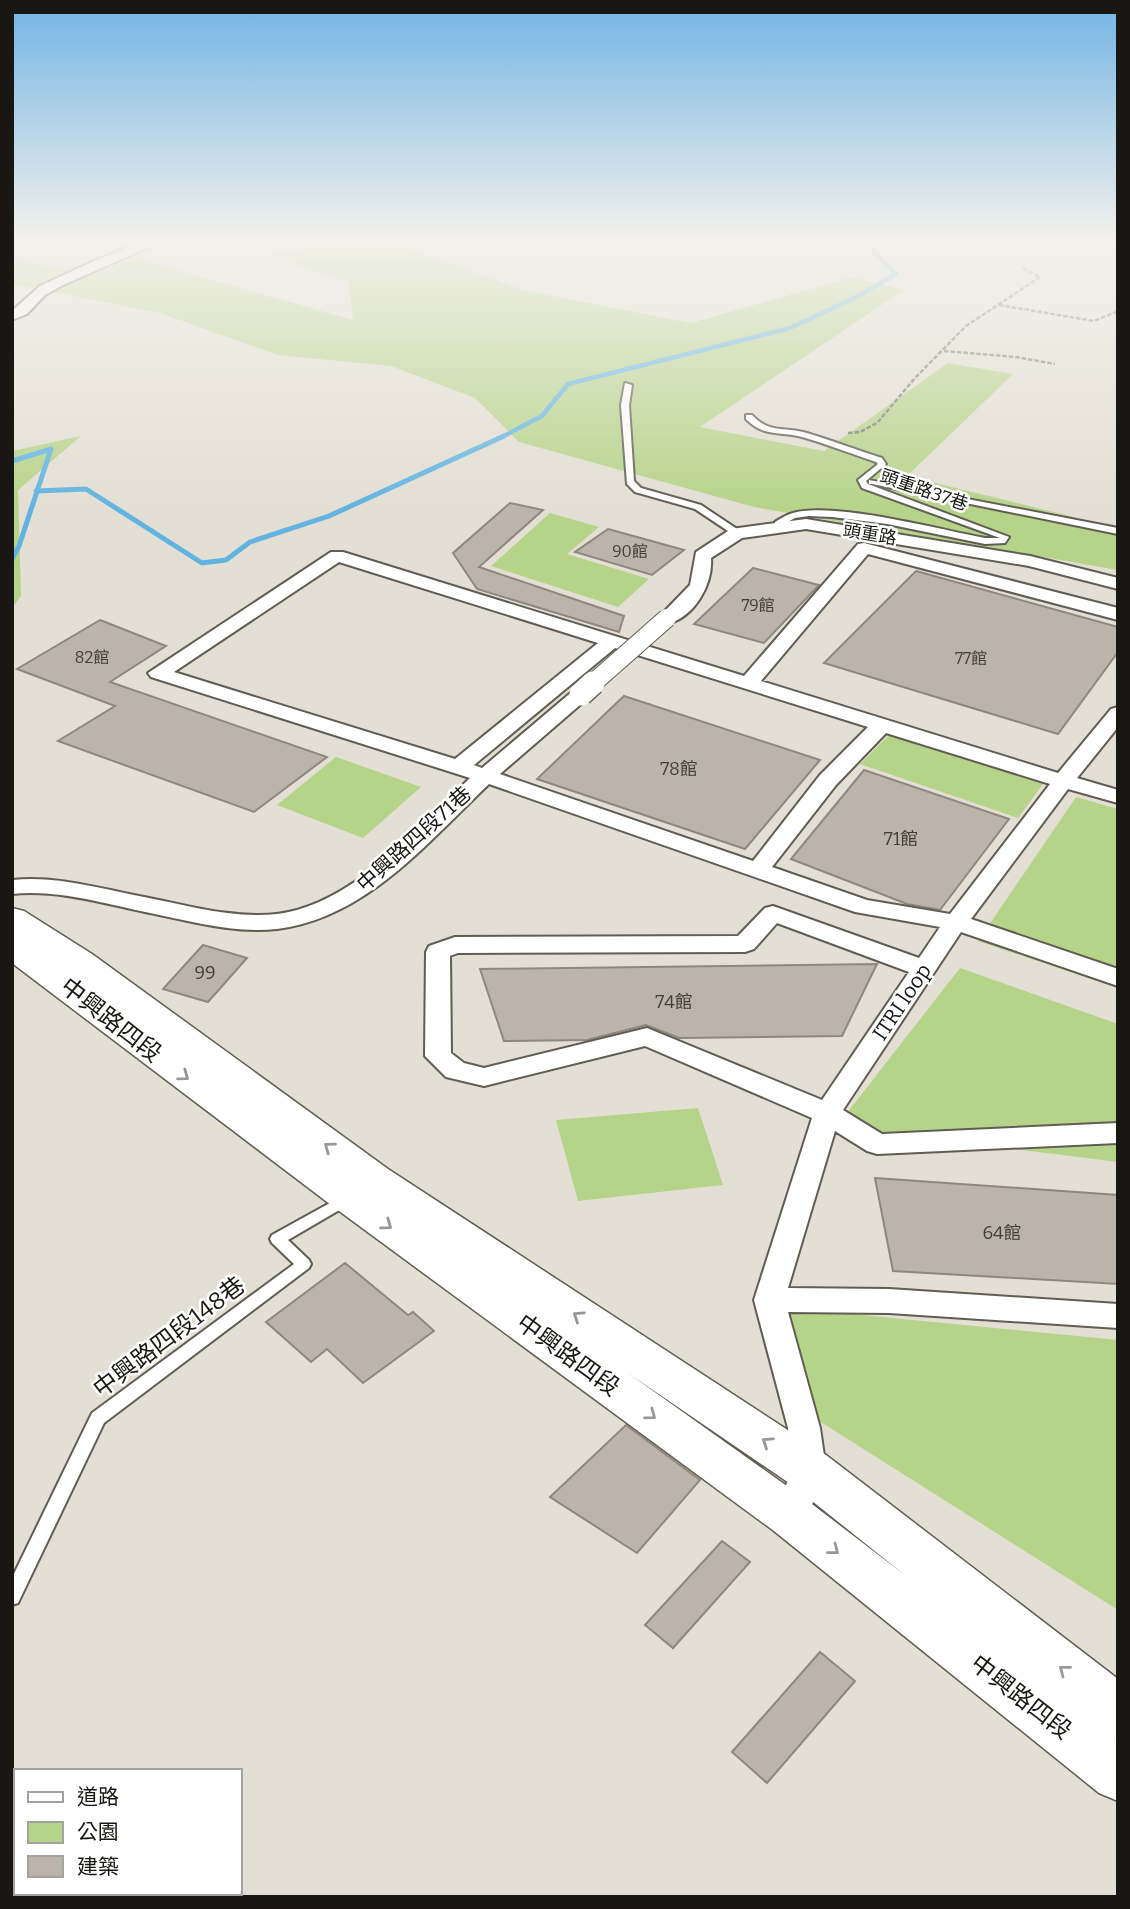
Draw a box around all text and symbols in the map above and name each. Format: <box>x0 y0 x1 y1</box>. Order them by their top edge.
street label: 頭重路37巷 <box>877 465 971 515</box>
street label: 頭重路 <box>842 518 898 550</box>
house number: 90館 <box>612 542 648 561</box>
house number: 79館 <box>741 596 775 615</box>
house number: 82館 <box>75 648 109 667</box>
house number: 77館 <box>955 649 987 668</box>
house number: 78館 <box>660 758 698 780</box>
street label: 中興路四段71巷 <box>351 781 477 897</box>
house number: 71館 <box>884 828 918 850</box>
street label: ITRI loop <box>867 959 937 1045</box>
house number: 99 <box>194 962 216 984</box>
street label: 中興路四段 <box>55 972 167 1068</box>
house number: 74館 <box>655 991 693 1013</box>
one-way arrow <box>176 1068 189 1080</box>
one-way arrow <box>324 1142 337 1155</box>
one-way arrow <box>379 1216 392 1229</box>
house number: 64館 <box>982 1222 1022 1244</box>
street label: 中興路四段148巷 <box>88 1271 250 1403</box>
street label: 中興路四段 <box>511 1308 625 1402</box>
one-way arrow <box>572 1311 585 1324</box>
one-way arrow <box>643 1407 656 1419</box>
one-way arrow <box>762 1438 775 1450</box>
one-way arrow <box>827 1541 839 1554</box>
street label: 中興路四段 <box>965 1649 1077 1745</box>
one-way arrow <box>1059 1665 1072 1678</box>
legend <box>14 1769 242 1895</box>
text: 道路 <box>77 1784 119 1810</box>
text: 公園 <box>77 1819 119 1845</box>
text: 建築 <box>77 1854 119 1880</box>

